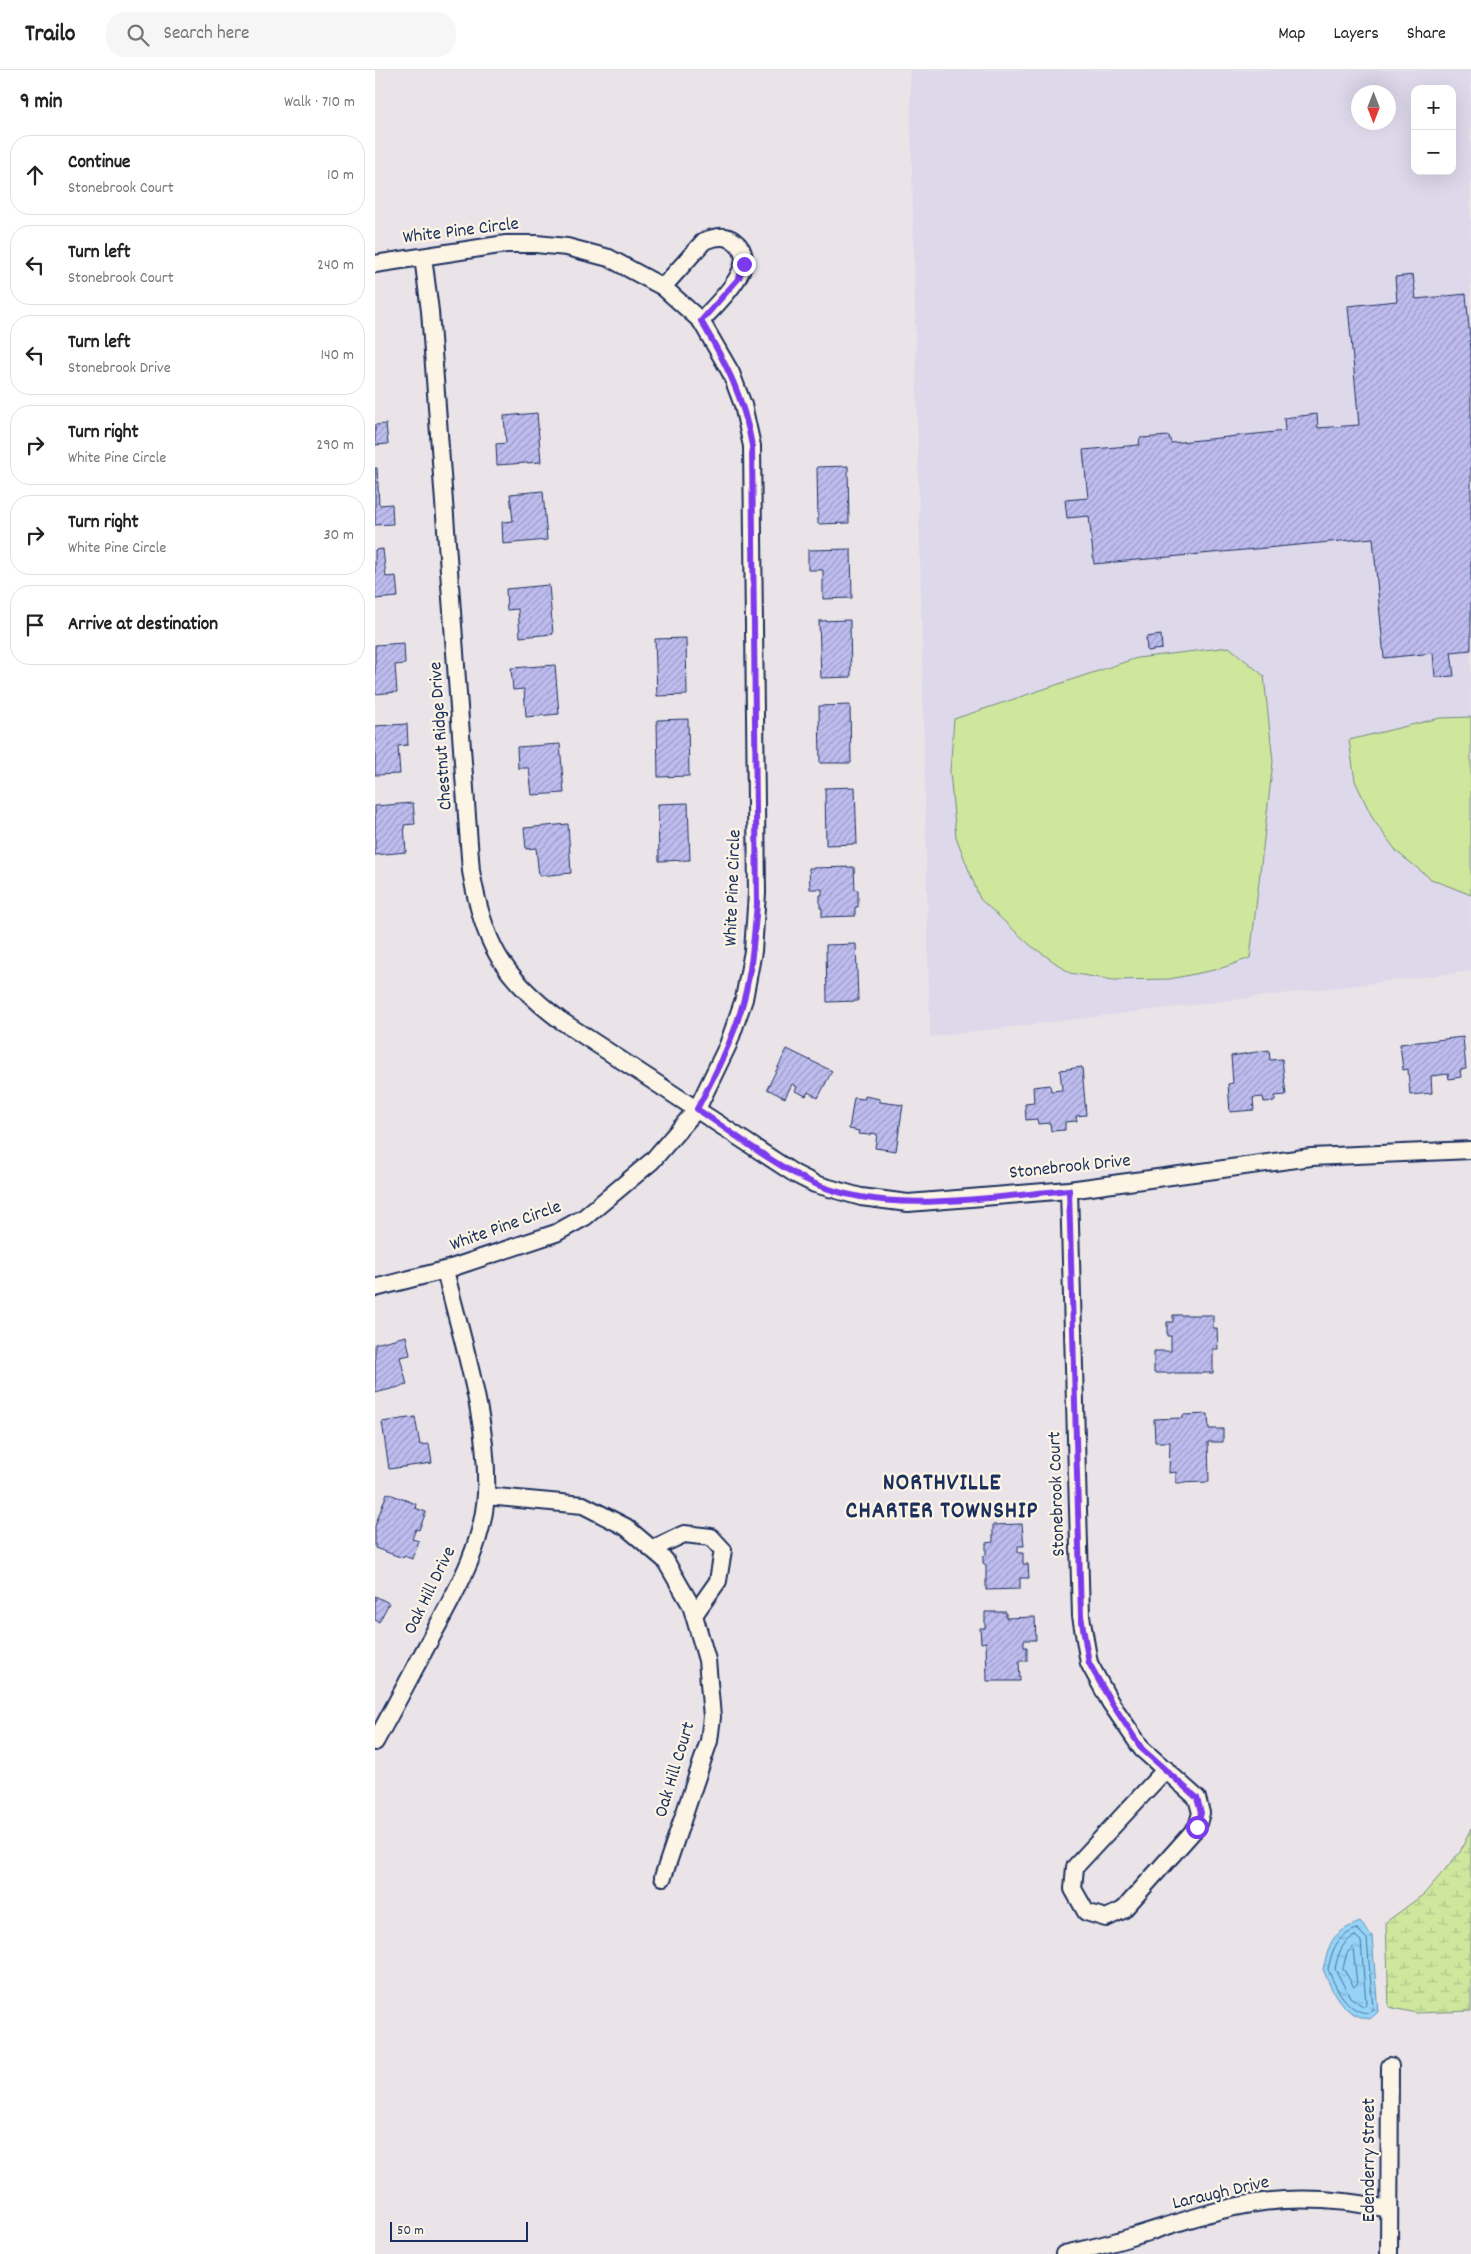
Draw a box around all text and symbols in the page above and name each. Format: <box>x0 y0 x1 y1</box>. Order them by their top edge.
search box <box>106 12 456 57</box>
text: Trailo <box>25 18 76 52</box>
icon: search <box>124 21 152 49</box>
text: Search here <box>164 21 249 48</box>
text: Map <box>1278 22 1305 47</box>
text: Layers <box>1333 22 1379 47</box>
text: Share <box>1407 22 1446 47</box>
north arrow <box>1351 85 1396 130</box>
map controls <box>1411 85 1456 175</box>
button: + <box>1411 85 1456 130</box>
text: 9 min <box>20 88 62 118</box>
text: Walk · 710 m <box>284 91 355 114</box>
button: − <box>1411 130 1456 175</box>
text: Continue <box>68 150 130 177</box>
icon: ahead <box>21 161 49 189</box>
text: 10 m <box>327 164 354 187</box>
text: Stonebrook Court <box>68 177 174 200</box>
street label: White Pine Circle <box>401 211 521 253</box>
text: Turn left <box>68 240 131 267</box>
icon: left <box>21 251 49 279</box>
route end <box>733 253 756 276</box>
text: 240 m <box>317 254 354 277</box>
text: Stonebrook Court <box>68 267 174 290</box>
text: Turn left <box>68 330 131 357</box>
icon: left <box>21 341 49 369</box>
text: 140 m <box>320 344 354 367</box>
text: Stonebrook Drive <box>68 357 171 380</box>
text: Turn right <box>68 420 139 447</box>
icon: right <box>21 431 49 459</box>
text: 290 m <box>316 434 354 457</box>
text: White Pine Circle <box>68 447 166 470</box>
text: Turn right <box>68 510 139 537</box>
icon: right <box>21 521 49 549</box>
text: 30 m <box>324 524 354 547</box>
text: White Pine Circle <box>68 537 166 560</box>
icon: arrive <box>21 611 49 639</box>
text: Arrive at destination <box>68 612 218 639</box>
street label: Chestnut Ridge Drive <box>423 661 461 811</box>
street label: White Pine Circle <box>718 829 750 947</box>
street label: Stonebrook Drive <box>1008 1148 1132 1188</box>
street label: White Pine Circle <box>446 1194 566 1260</box>
street label: Stonebrook Court <box>1042 1431 1074 1557</box>
district label: NORTHVILLE CHARTER TOWNSHIP <box>846 1467 1038 1529</box>
street label: Oak Hill Drive <box>398 1542 464 1640</box>
street label: Oak Hill Court <box>649 1719 703 1821</box>
route start <box>1186 1816 1209 1839</box>
street label: Edenderry Street <box>1357 2098 1384 2222</box>
street label: Laraugh Drive <box>1170 2170 1272 2218</box>
scale bar <box>390 2219 527 2242</box>
text: 50 m <box>397 2221 424 2241</box>

